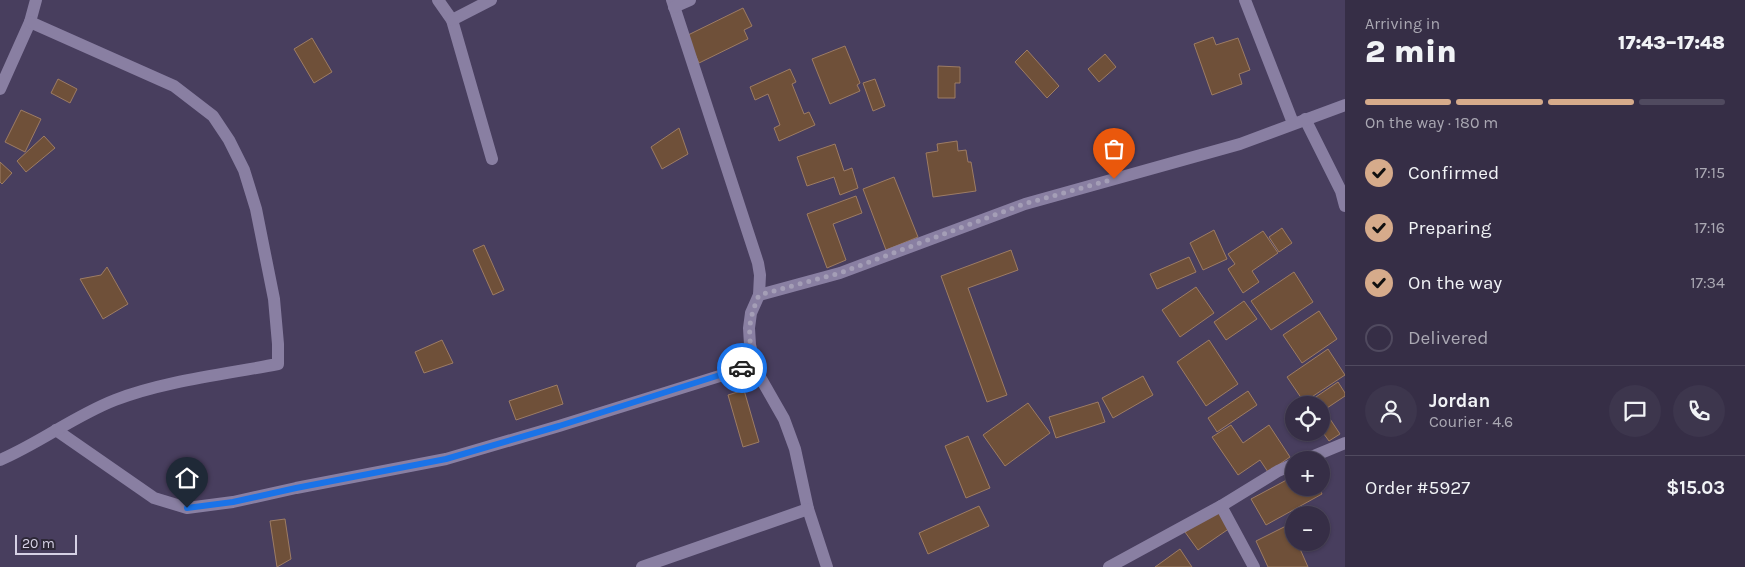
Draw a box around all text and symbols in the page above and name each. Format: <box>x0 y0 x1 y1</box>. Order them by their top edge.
text: Arriving in <box>1365 14 1440 33</box>
text: 17:43–17:48 <box>1618 32 1725 54</box>
text: 2 min <box>1365 33 1457 70</box>
text: On the way · 180 m <box>1365 113 1498 132</box>
pin <box>1093 128 1135 179</box>
icon: bag <box>1100 135 1128 163</box>
icon: check <box>1365 159 1393 187</box>
text: Confirmed <box>1408 162 1499 184</box>
text: 17:15 <box>1694 163 1725 182</box>
icon: check <box>1365 214 1393 242</box>
text: Preparing <box>1408 217 1491 239</box>
text: 17:16 <box>1694 218 1725 237</box>
icon: check <box>1365 269 1393 297</box>
text: On the way <box>1408 272 1502 294</box>
text: 17:34 <box>1690 273 1725 292</box>
text: Delivered <box>1408 327 1488 349</box>
courier <box>717 343 767 393</box>
icon: car <box>728 354 756 382</box>
button: person <box>1365 385 1417 437</box>
button: chat <box>1609 385 1661 437</box>
button: phone <box>1673 385 1725 437</box>
text: Jordan <box>1429 390 1490 412</box>
map controls <box>1285 396 1330 551</box>
button: locate <box>1285 396 1330 441</box>
text: Courier · 4.6 <box>1429 412 1513 431</box>
button: + <box>1285 451 1330 496</box>
pin <box>166 457 208 508</box>
icon: home <box>173 464 201 492</box>
text: Order #5927 <box>1365 477 1470 499</box>
text: $15.03 <box>1666 477 1725 499</box>
button: − <box>1285 506 1330 551</box>
scale bar <box>15 532 78 555</box>
text: 20 m <box>22 535 55 552</box>

